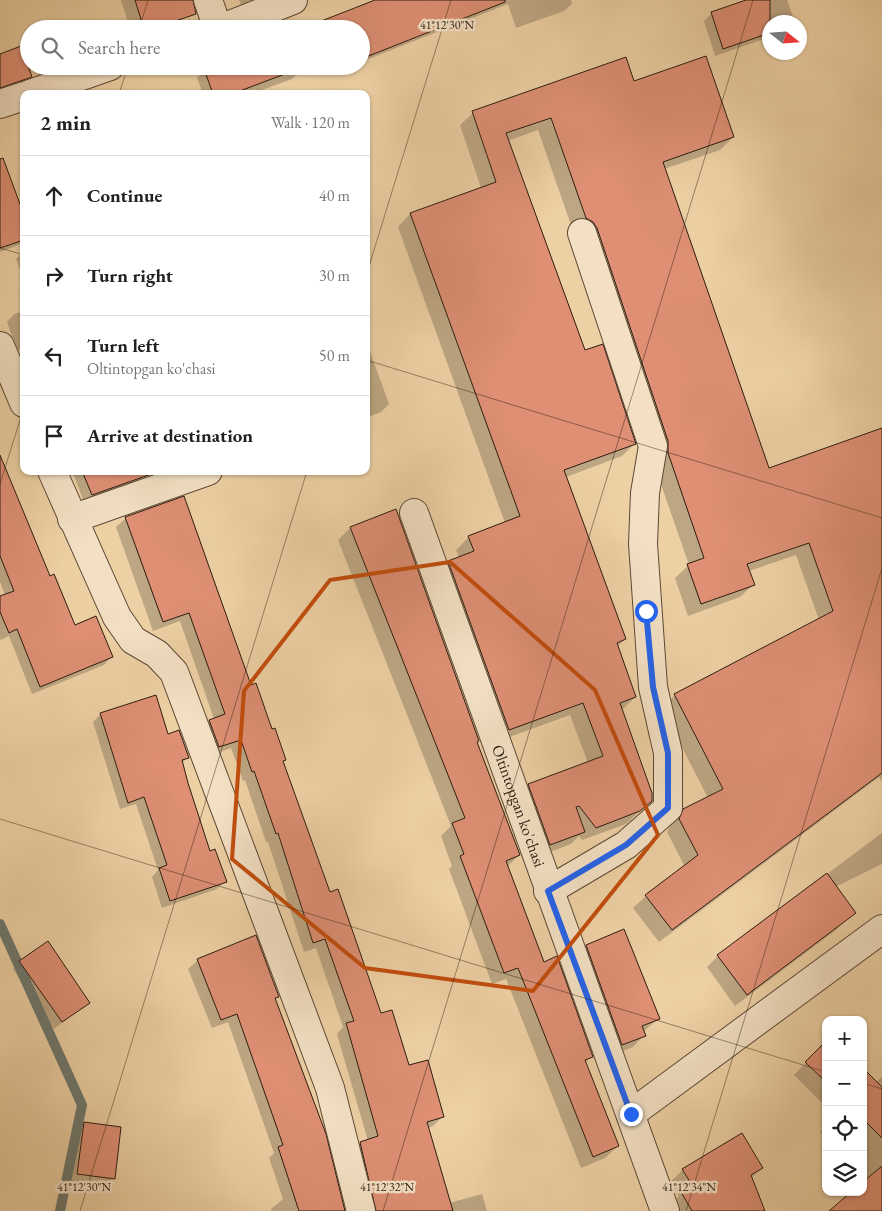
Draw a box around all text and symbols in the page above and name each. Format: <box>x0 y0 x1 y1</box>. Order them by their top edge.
north arrow <box>762 15 807 60</box>
text: 41°12'30"N <box>420 17 474 33</box>
search box <box>20 20 370 75</box>
icon: search <box>38 34 66 62</box>
text: Search here <box>78 35 160 60</box>
text: 2 min <box>40 109 91 136</box>
text: Walk · 120 m <box>271 112 350 133</box>
icon: ahead <box>40 182 68 210</box>
text: Continue <box>87 183 162 208</box>
text: 40 m <box>319 185 350 206</box>
icon: right <box>40 262 68 290</box>
text: Turn right <box>87 263 173 288</box>
text: 30 m <box>319 265 350 286</box>
text: Turn left <box>87 333 159 358</box>
icon: left <box>40 342 68 370</box>
text: 50 m <box>319 345 350 366</box>
text: Oltintopgan ko'chasi <box>87 358 216 379</box>
icon: arrive <box>40 422 68 450</box>
text: Arrive at destination <box>87 423 253 448</box>
route start <box>635 600 658 623</box>
street label: Oltintopgan ko'chasi <box>487 742 550 870</box>
map controls <box>822 1016 867 1196</box>
button: + <box>822 1016 867 1061</box>
button: − <box>822 1061 867 1106</box>
route end <box>620 1103 643 1126</box>
button: locate <box>822 1106 867 1151</box>
button: layers <box>822 1151 867 1196</box>
text: 41°12'30"N <box>57 1179 111 1195</box>
text: 41°12'32"N <box>360 1179 414 1195</box>
text: 41°12'34"N <box>662 1179 716 1195</box>

